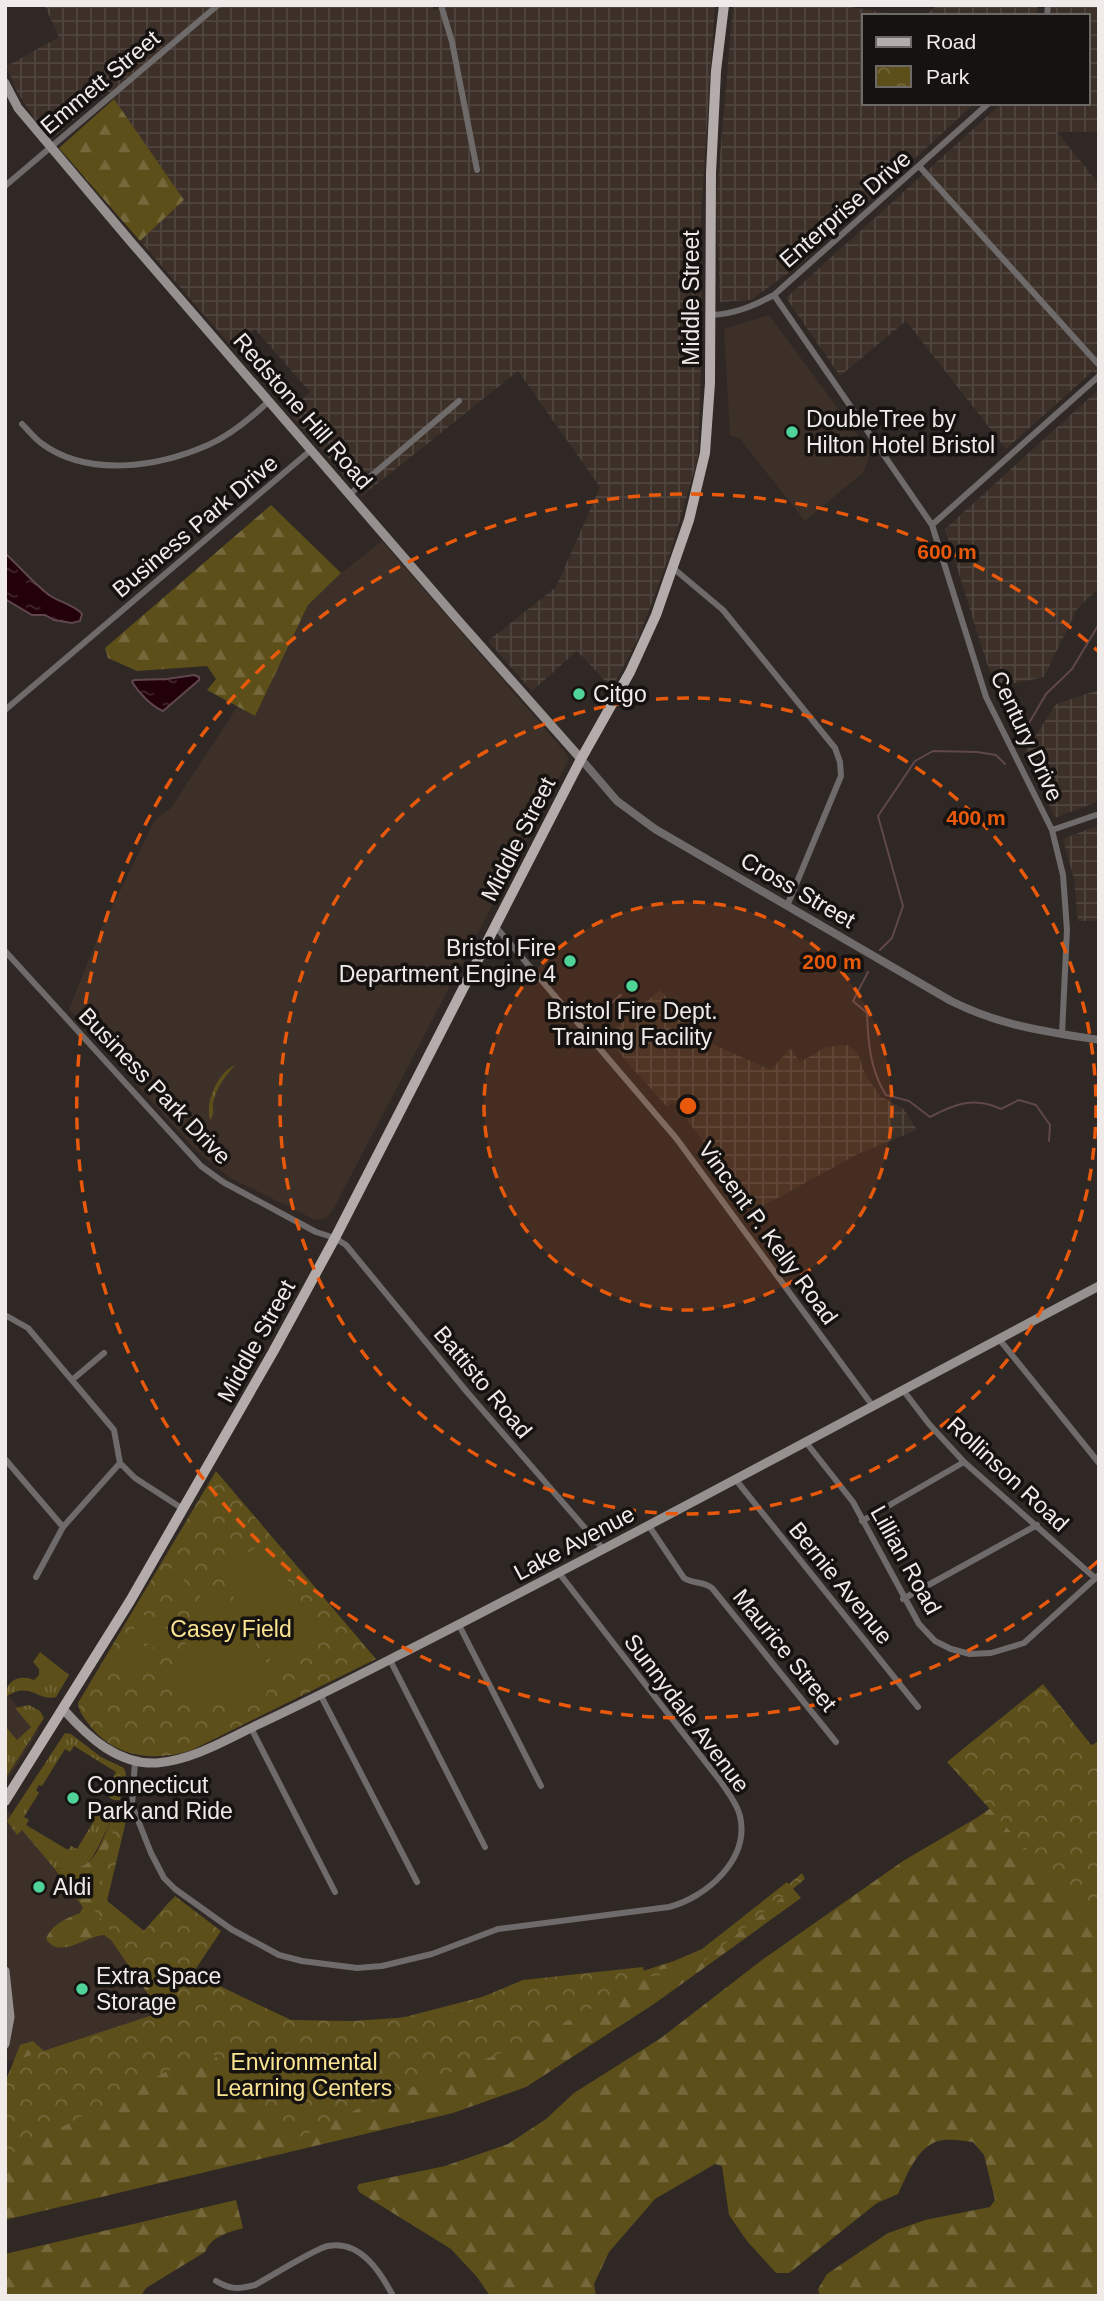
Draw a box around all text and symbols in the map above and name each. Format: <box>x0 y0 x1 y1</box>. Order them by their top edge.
legend <box>862 14 1090 105</box>
street label: Emmett Street <box>35 24 165 139</box>
text: Road <box>926 30 976 53</box>
text: Park <box>926 65 970 88</box>
street label: Enterprise Drive <box>774 145 916 273</box>
street label: Middle Street <box>678 230 704 366</box>
street label: Redstone Hill Road <box>228 328 378 494</box>
place label: DoubleTree by Hilton Hotel Bristol <box>806 406 995 458</box>
marker: DoubleTree by Hilton Hotel Bristol <box>784 424 800 440</box>
street label: Business Park Drive <box>107 449 283 603</box>
text: 600 m <box>917 540 977 563</box>
street label: Century Drive <box>986 667 1068 805</box>
place label: Citgo <box>593 681 647 707</box>
marker: Citgo <box>571 686 587 702</box>
street label: Middle Street <box>476 772 561 905</box>
text: 400 m <box>946 806 1006 829</box>
street label: Cross Street <box>736 847 860 934</box>
place label: Bristol Fire Department Engine 4 <box>339 935 556 987</box>
text: 200 m <box>802 950 862 973</box>
marker: Bristol Fire Department Engine 4 <box>562 953 578 969</box>
marker: Bristol Fire Dept. Training Facility <box>624 978 640 994</box>
place label: Bristol Fire Dept. Training Facility <box>546 998 718 1050</box>
street label: Business Park Drive <box>74 1002 236 1170</box>
centre of rings <box>676 1094 700 1118</box>
street label: Vincent P. Kelly Road <box>693 1137 843 1329</box>
street label: Middle Street <box>212 1275 301 1407</box>
street label: Battisto Road <box>429 1321 537 1443</box>
street label: Rollinson Road <box>942 1411 1074 1537</box>
street label: Lake Avenue <box>509 1500 639 1586</box>
street label: Lillian Road <box>865 1501 947 1619</box>
street label: Bernie Avenue <box>784 1517 898 1649</box>
street label: Maurice Street <box>728 1584 843 1717</box>
park label: Casey Field <box>170 1616 292 1642</box>
street label: Sunnydale Avenue <box>619 1629 755 1797</box>
place label: Connecticut Park and Ride <box>87 1772 233 1824</box>
marker: Connecticut Park and Ride <box>65 1790 81 1806</box>
place label: Aldi <box>53 1874 91 1900</box>
marker: Aldi <box>31 1879 47 1895</box>
place label: Extra Space Storage <box>96 1963 221 2015</box>
marker: Extra Space Storage <box>74 1981 90 1997</box>
park label: Environmental Learning Centers <box>216 2049 392 2101</box>

